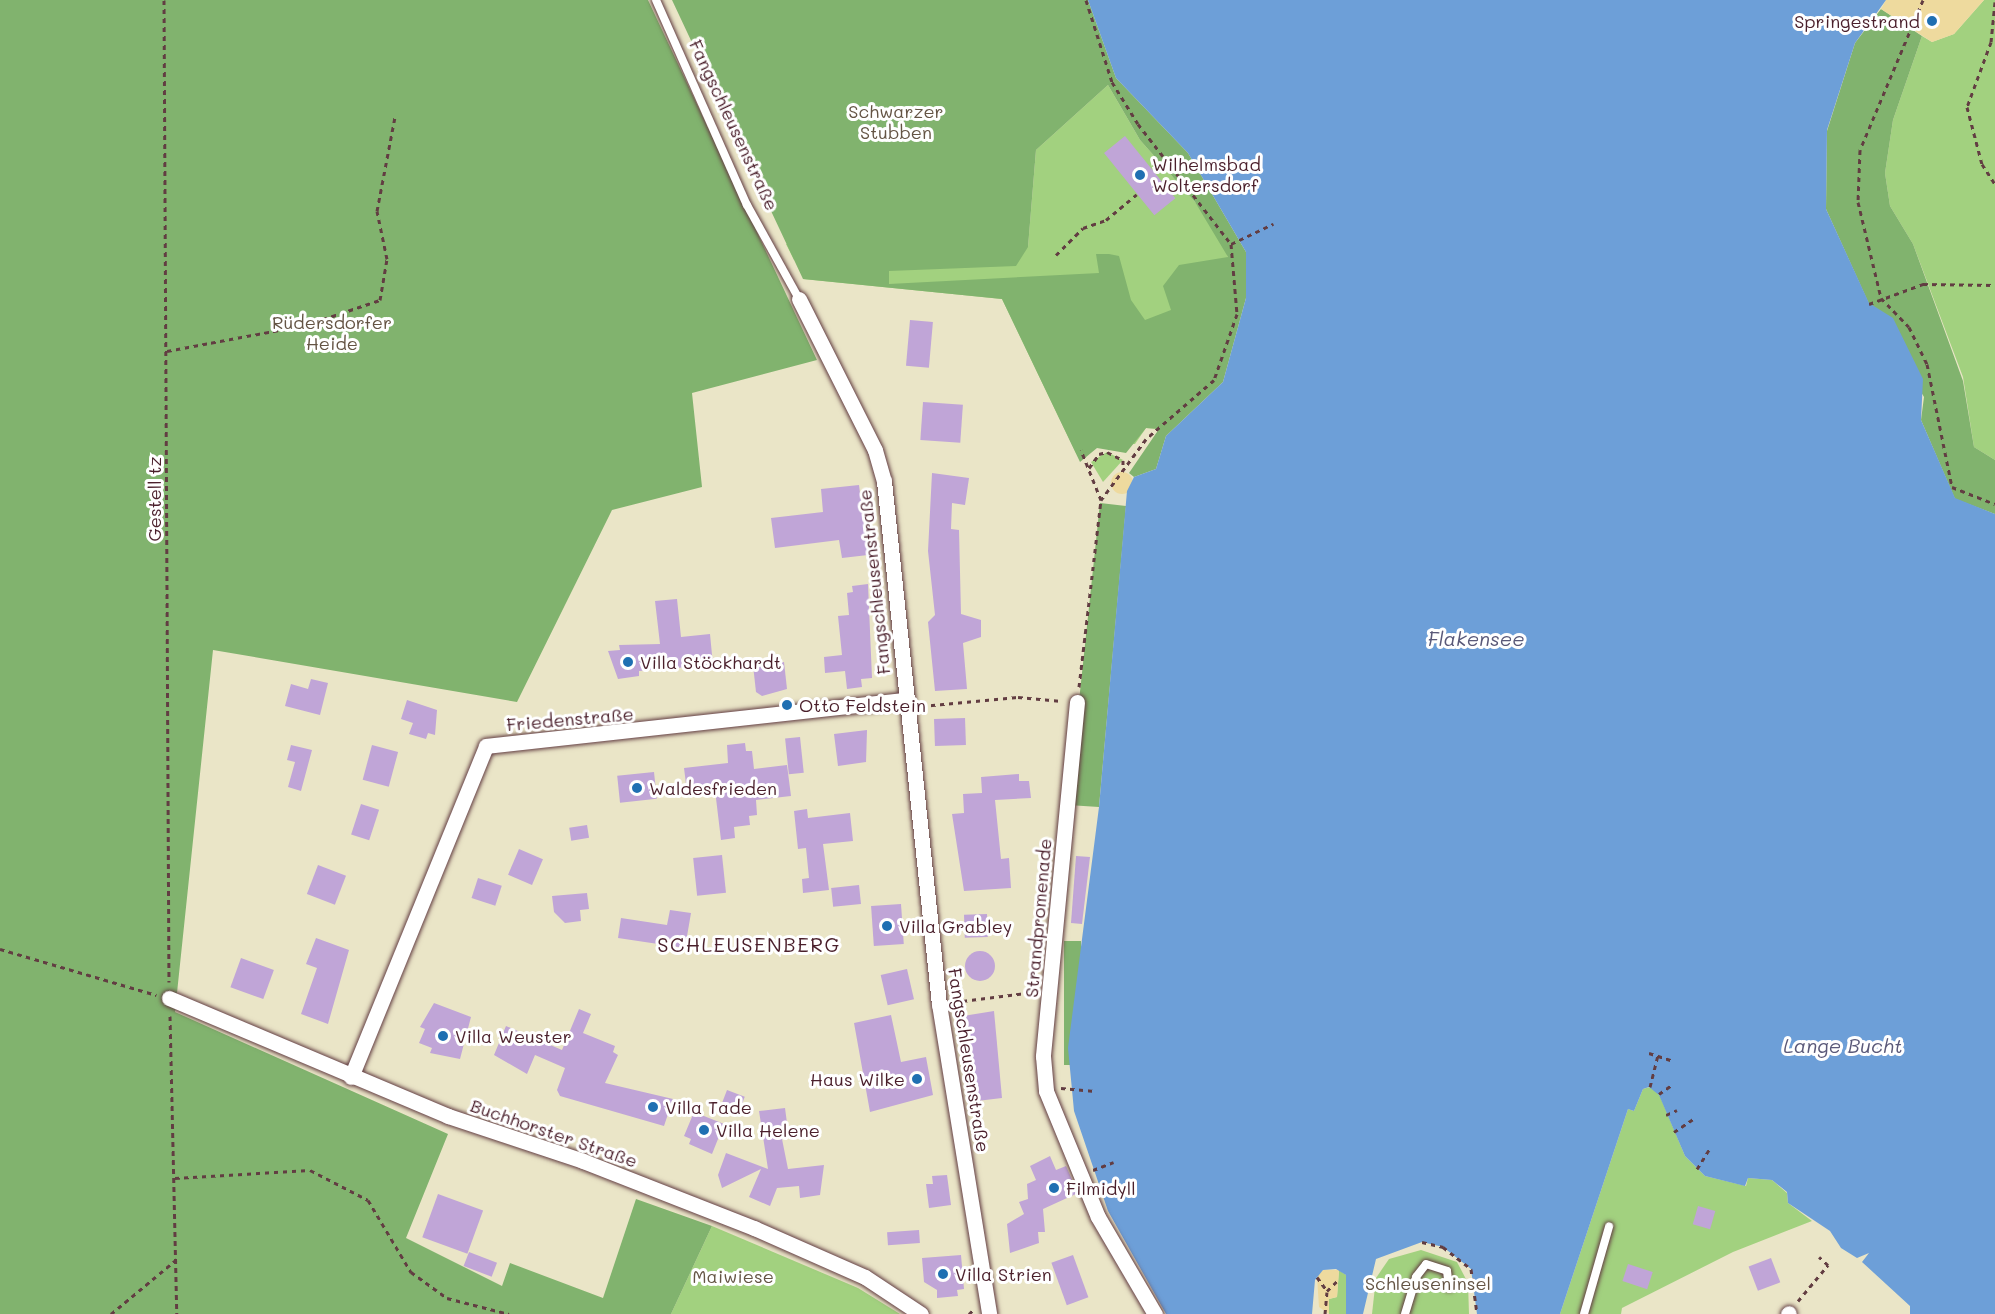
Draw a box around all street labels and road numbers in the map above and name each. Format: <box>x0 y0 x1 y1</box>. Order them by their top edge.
street label: Fangschleusenstraße <box>685 36 783 214</box>
street label: Gestell tz <box>143 456 165 542</box>
street label: Fangschleusenstraße <box>854 488 894 676</box>
street label: Friedenstraße <box>505 703 635 735</box>
street label: Strandpromenade <box>1020 837 1056 999</box>
street label: Fangschleusenstraße <box>944 966 994 1154</box>
street label: Buchhorster Straße <box>468 1094 640 1172</box>

